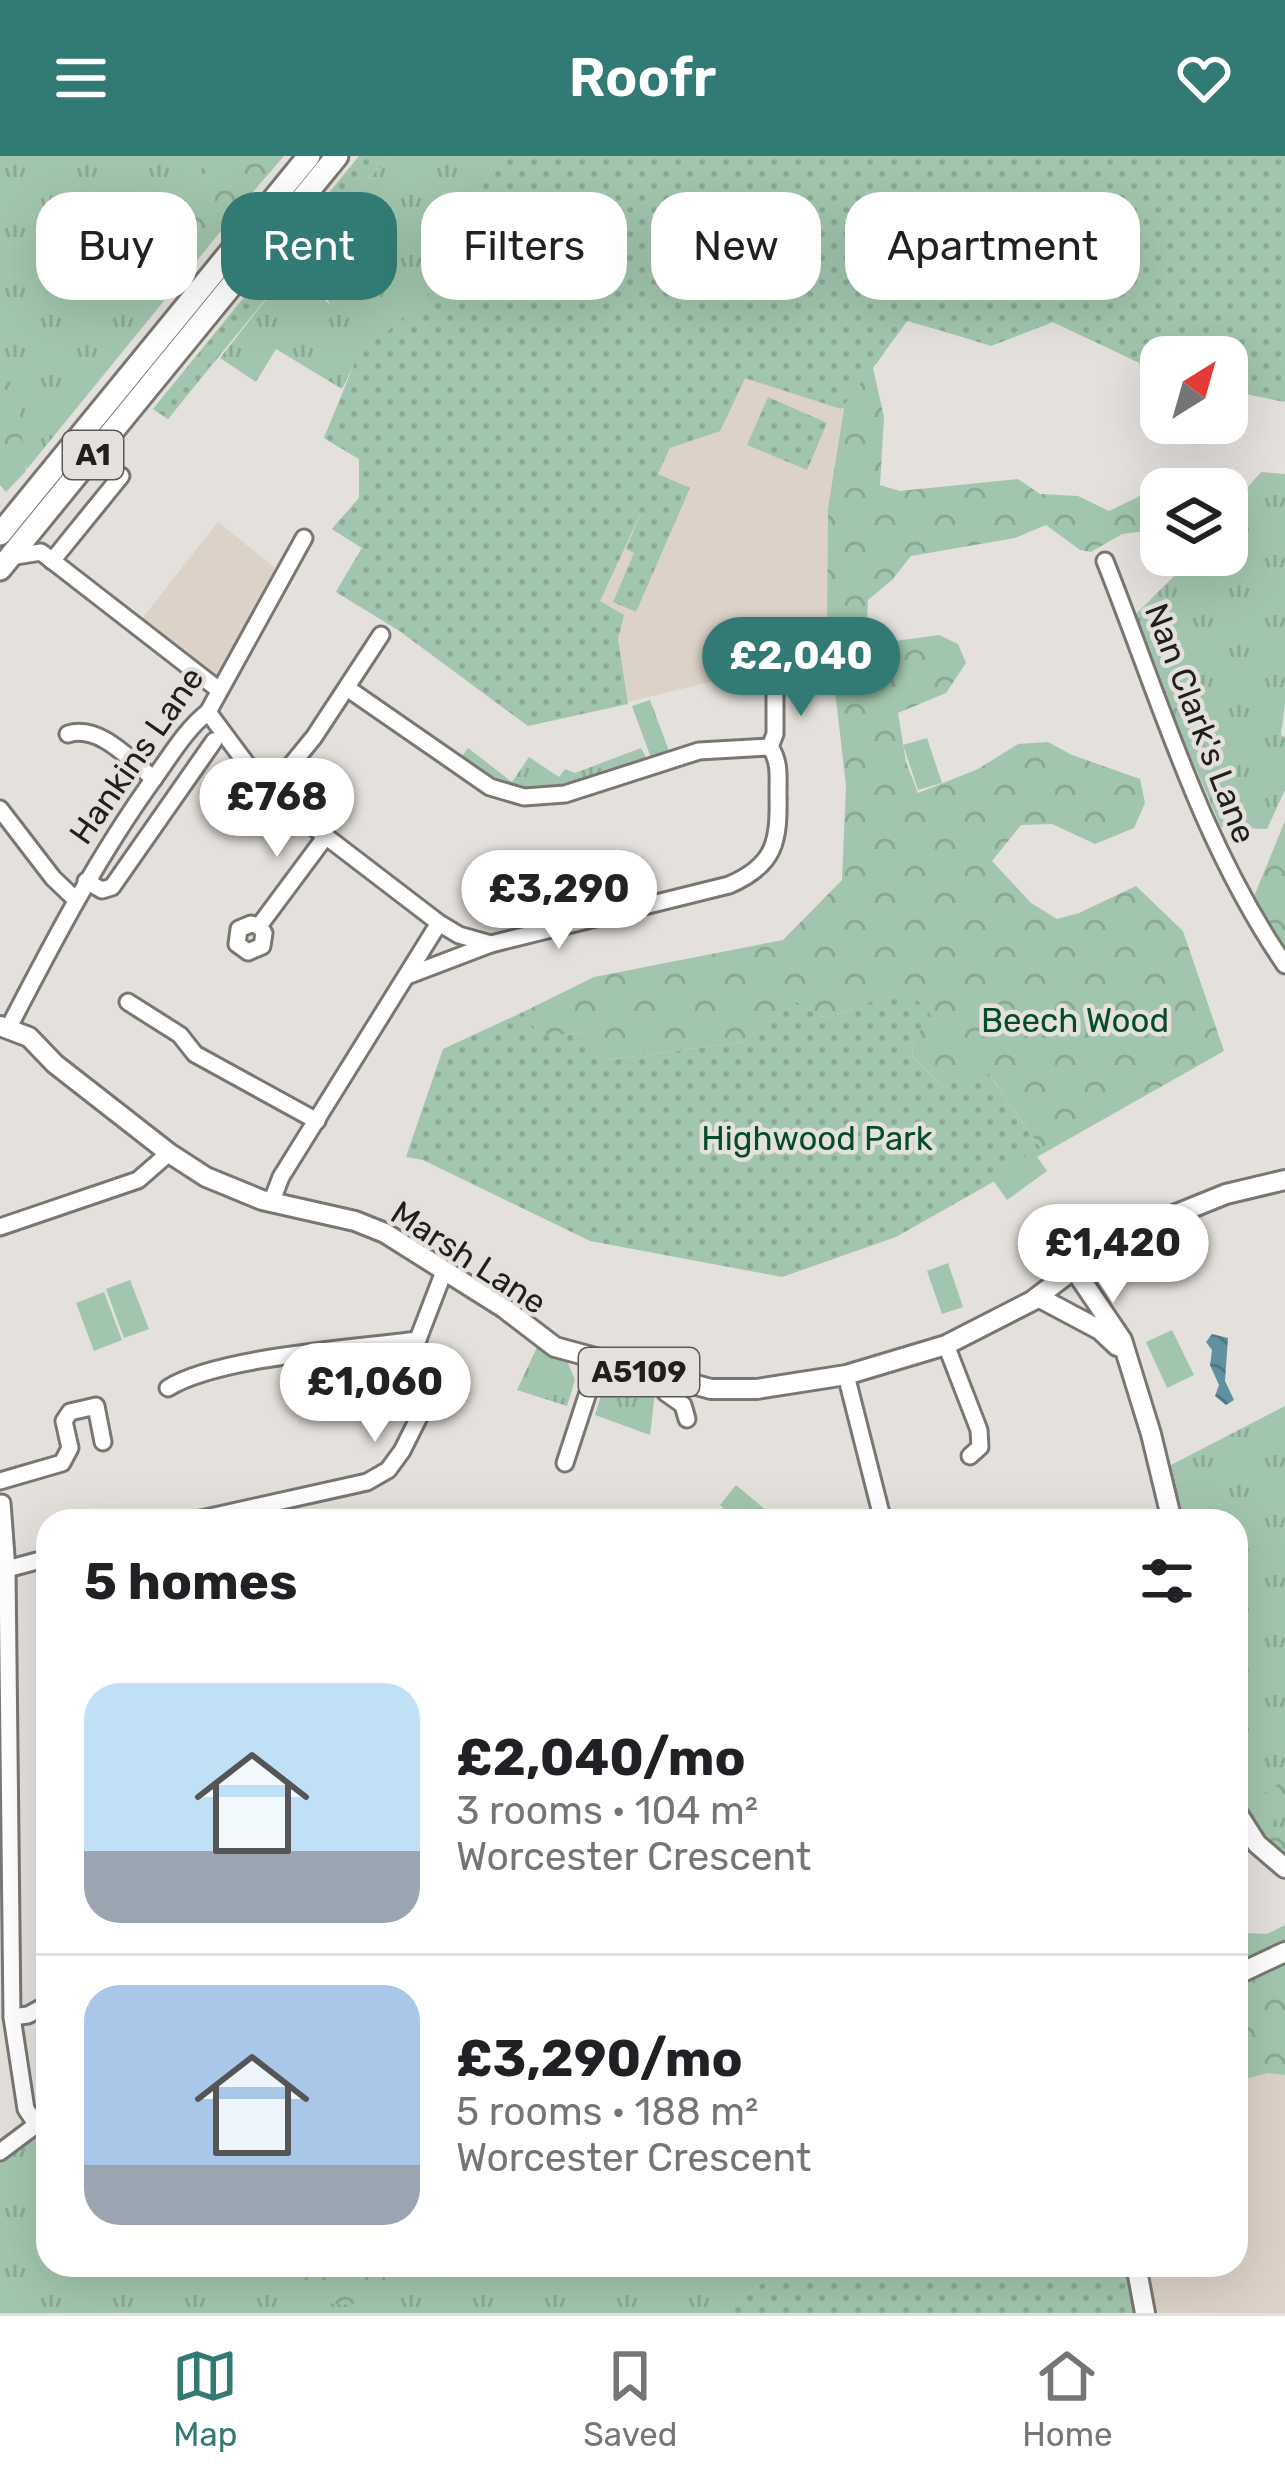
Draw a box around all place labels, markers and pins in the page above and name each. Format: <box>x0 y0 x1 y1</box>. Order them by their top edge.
pin: £2,040 <box>703 617 899 719</box>
pin: £768 <box>206 758 348 860</box>
pin: £3,290 <box>461 850 657 952</box>
pin: £1,420 <box>1015 1204 1211 1306</box>
pin: £1,060 <box>277 1343 473 1445</box>

